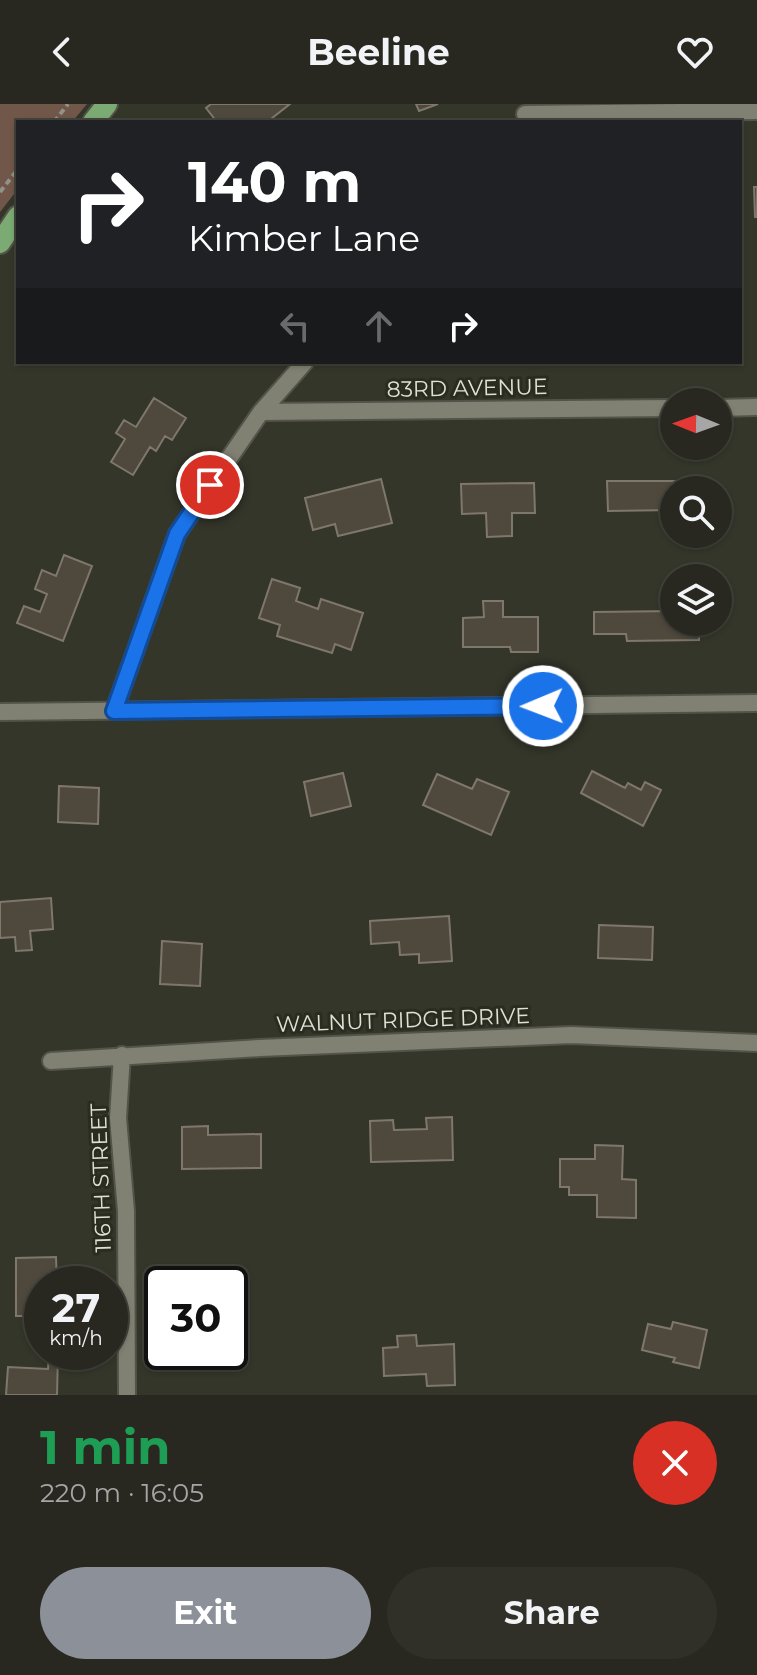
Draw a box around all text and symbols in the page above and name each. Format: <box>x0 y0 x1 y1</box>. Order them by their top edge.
icon: back <box>40 30 84 74</box>
text: Beeline <box>307 30 450 74</box>
icon: heart <box>673 30 717 74</box>
text: 140 m <box>188 148 361 216</box>
icon: right <box>56 152 160 256</box>
text: Kimber Lane <box>188 216 420 260</box>
icon: left <box>273 304 317 348</box>
icon: ahead <box>357 304 401 348</box>
icon: right <box>441 304 485 348</box>
street label: 83RD AVENUE <box>386 373 548 403</box>
north arrow <box>660 388 732 460</box>
map controls <box>660 388 732 636</box>
pin <box>176 451 244 519</box>
icon: arrive <box>188 463 232 507</box>
button: search <box>660 476 732 548</box>
button: layers <box>660 564 732 636</box>
position arrow <box>501 664 585 748</box>
street label: WALNUT RIDGE DRIVE <box>276 1002 530 1038</box>
street label: 116TH STREET <box>85 1103 117 1253</box>
speed limit sign: 30 <box>144 1266 248 1370</box>
text: 27 <box>52 1283 100 1332</box>
text: km/h <box>49 1326 103 1350</box>
text: 1 min <box>40 1418 170 1476</box>
button: close <box>633 1421 717 1505</box>
text: 220 m · 16:05 <box>40 1477 204 1509</box>
button: Exit <box>40 1567 371 1659</box>
button: Share <box>387 1567 717 1659</box>

